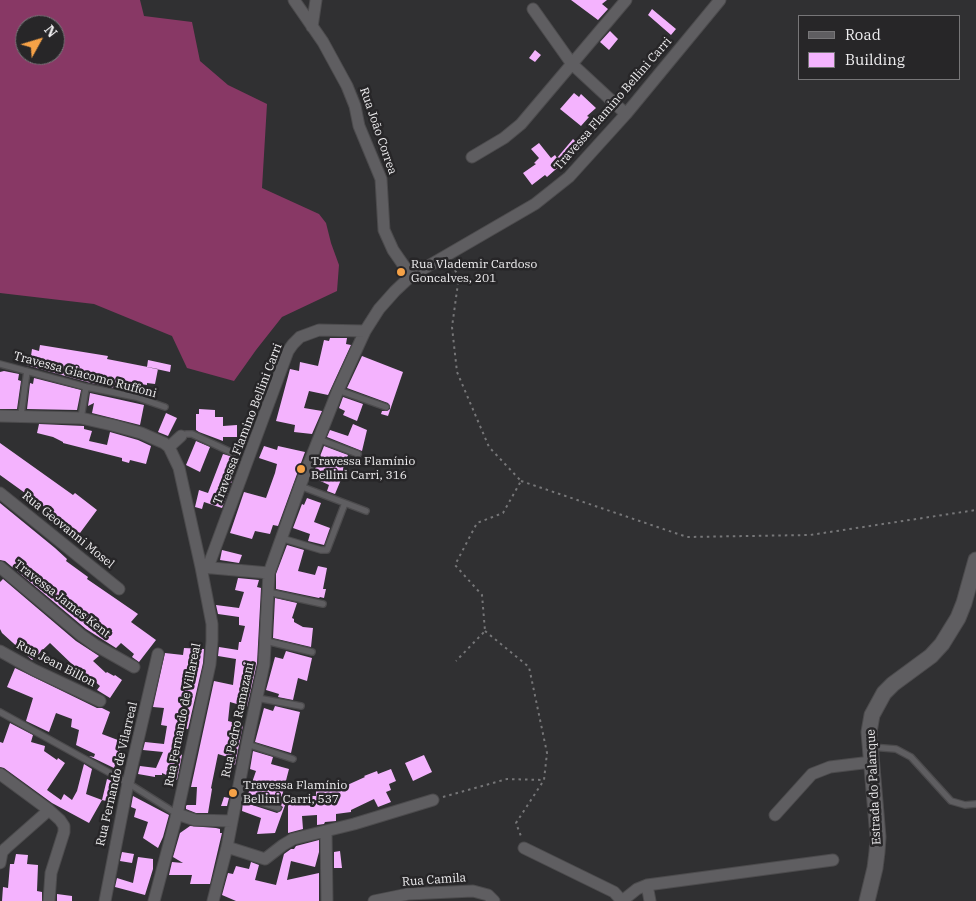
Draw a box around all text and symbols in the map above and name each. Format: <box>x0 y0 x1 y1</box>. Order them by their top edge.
north arrow <box>15 15 65 65</box>
legend <box>798 15 961 80</box>
text: N <box>40 21 61 41</box>
text: Road <box>845 25 881 44</box>
street label: Travessa Flamino Bellini Carri <box>551 35 675 173</box>
text: Building <box>845 50 905 69</box>
street label: Rua João Correa <box>356 85 400 177</box>
place label: Rua Vlademir Cardoso Goncalves, 201 <box>411 258 537 286</box>
marker: Rua Vlademir Cardoso Goncalves, 201 <box>395 266 407 278</box>
street label: Travessa Flamino Bellini Carri <box>211 341 285 507</box>
street label: Travessa Giacomo Ruffoni <box>12 349 158 401</box>
place label: Travessa Flamínio Bellini Carri, 316 <box>311 455 415 483</box>
marker: Travessa Flamínio Bellini Carri, 316 <box>295 463 307 475</box>
street label: Rua Geovanni Mosel <box>19 488 117 572</box>
street label: Travessa James Kent <box>11 557 113 641</box>
street label: Rua Jean Billon <box>14 638 98 690</box>
street label: Rua Fernando de Villareal <box>162 642 204 788</box>
street label: Rua Pedro Ramazani <box>219 661 257 779</box>
street label: Rua Fernando de Vilarreal <box>93 700 141 848</box>
street label: Estrada do Palanque <box>864 729 884 845</box>
place label: Travessa Flamínio Bellini Carri, 537 <box>243 779 347 807</box>
marker: Travessa Flamínio Bellini Carri, 537 <box>227 787 239 799</box>
street label: Rua Camila <box>401 871 467 889</box>

